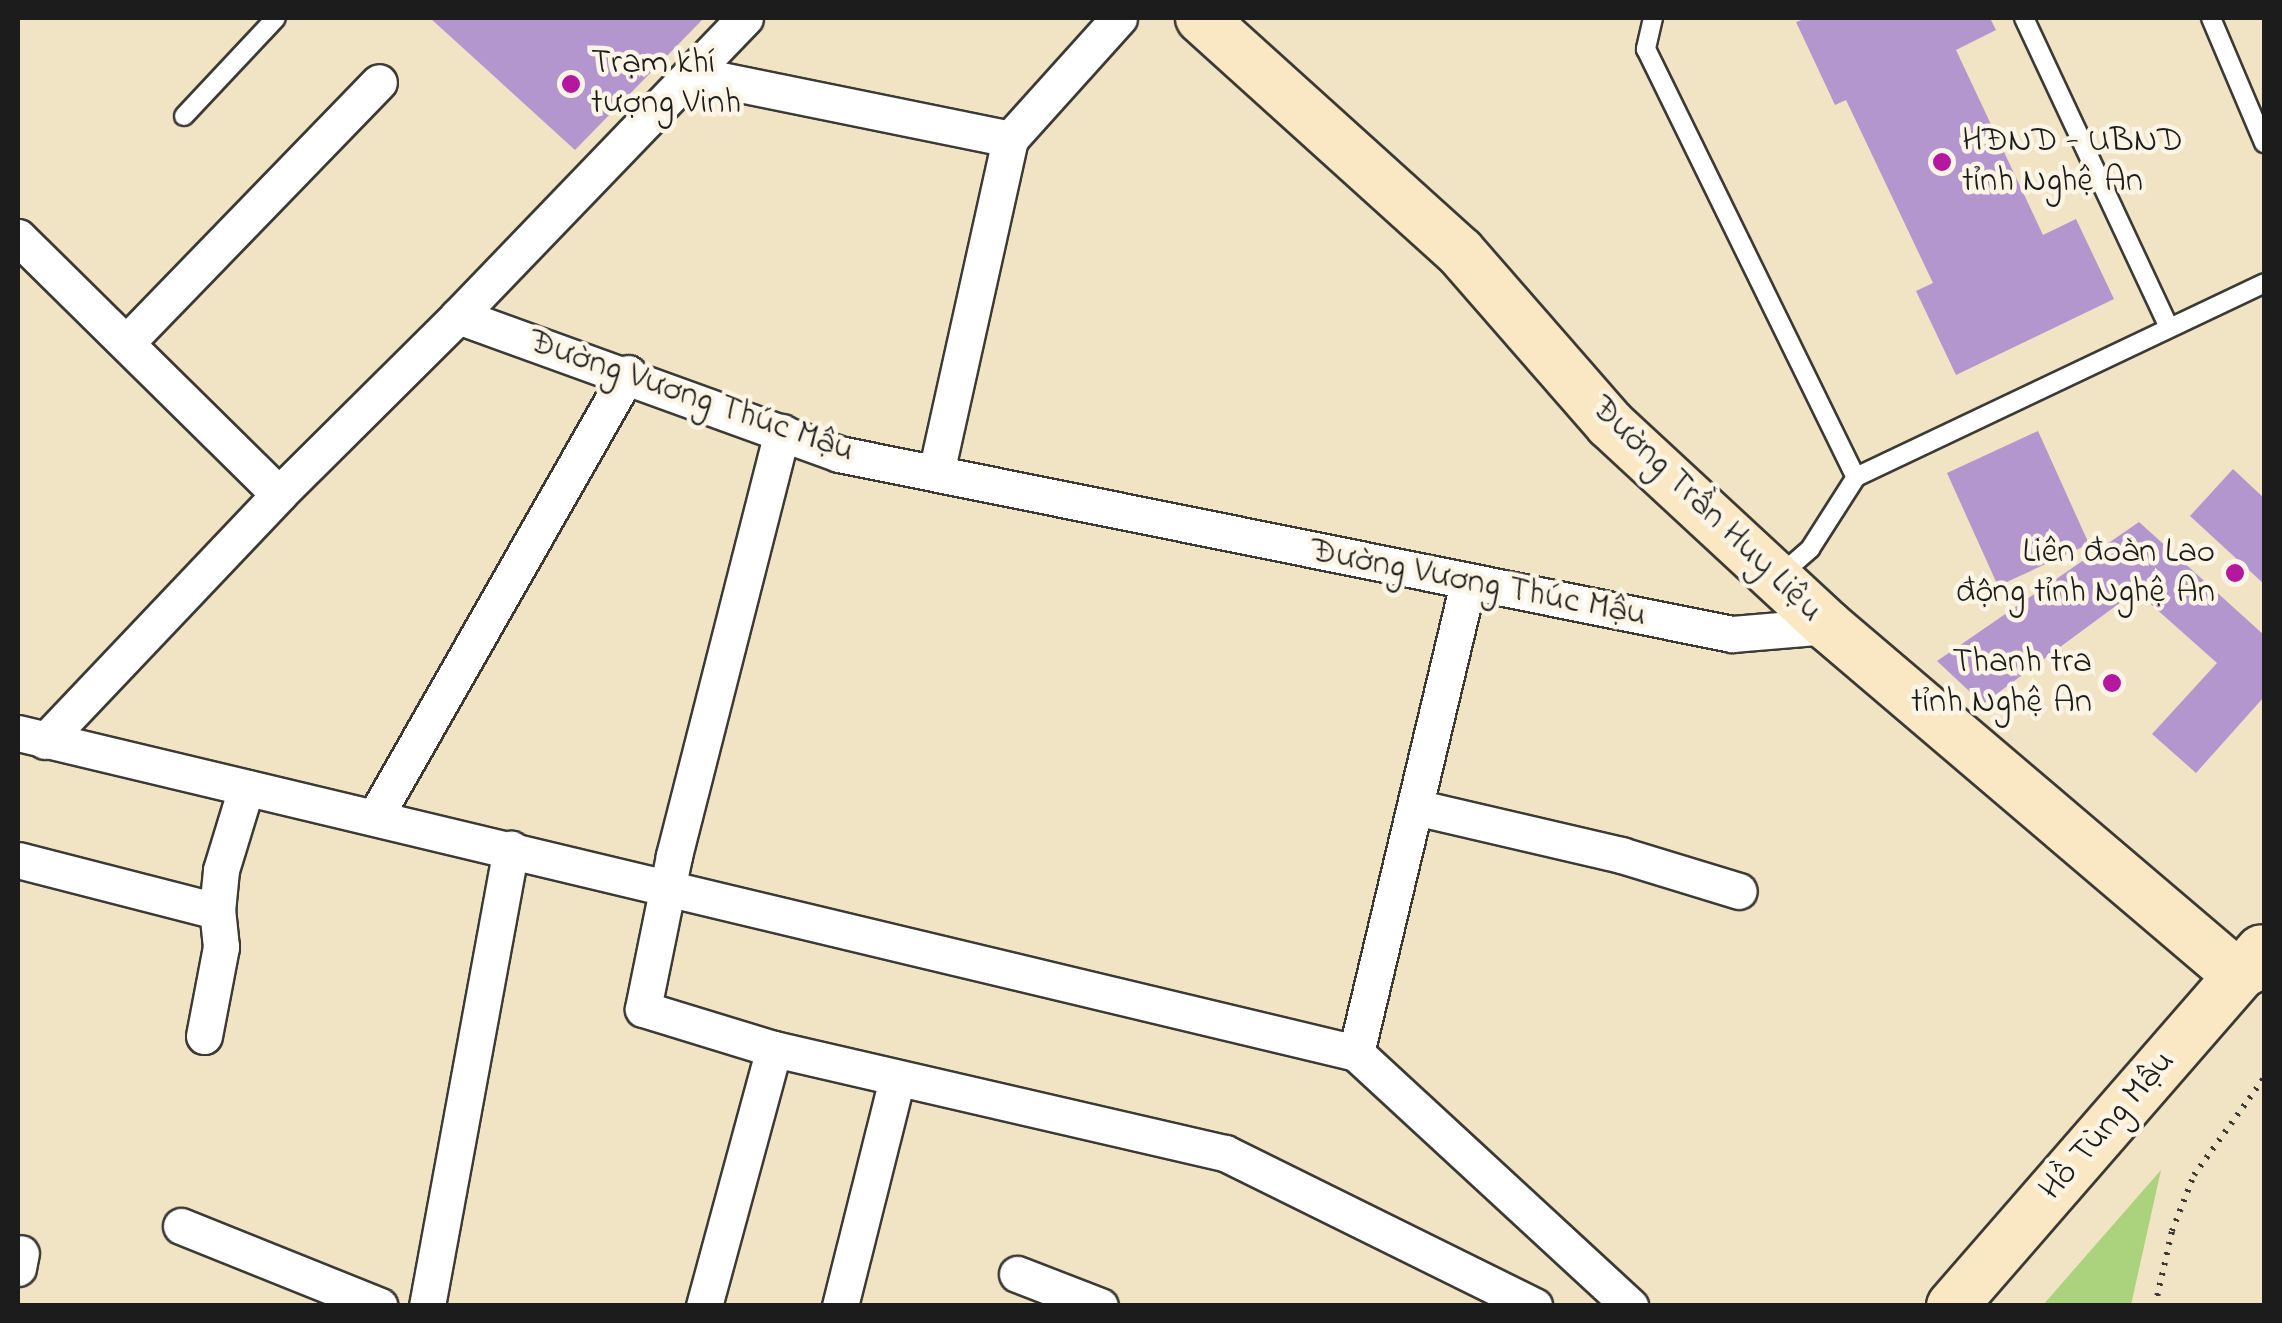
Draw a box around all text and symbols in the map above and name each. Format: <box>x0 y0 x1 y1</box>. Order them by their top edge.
place label: Trạm khí tượng Vinh <box>591 43 741 125</box>
marker: Trạm khí tượng Vinh <box>560 73 582 95</box>
place label: HĐND - UBND tỉnh Nghệ An <box>1962 121 2183 203</box>
marker: HĐND - UBND tỉnh Nghệ An <box>1931 151 1953 173</box>
street label: Đường Vương Thúc Mậu <box>523 322 859 472</box>
street label: Đường Trần Huy Liệu <box>1581 388 1831 632</box>
street label: Đường Vương Thúc Mậu <box>1306 531 1650 637</box>
place label: Liên đoàn Lao động tỉnh Nghệ An <box>1956 532 2215 614</box>
marker: Liên đoàn Lao động tỉnh Nghệ An <box>2224 562 2246 584</box>
place label: Thanh tra tỉnh Nghệ An <box>1911 642 2092 724</box>
marker: Thanh tra tỉnh Nghệ An <box>2101 672 2123 694</box>
street label: Hồ Tùng Mậu <box>2031 1042 2185 1210</box>

